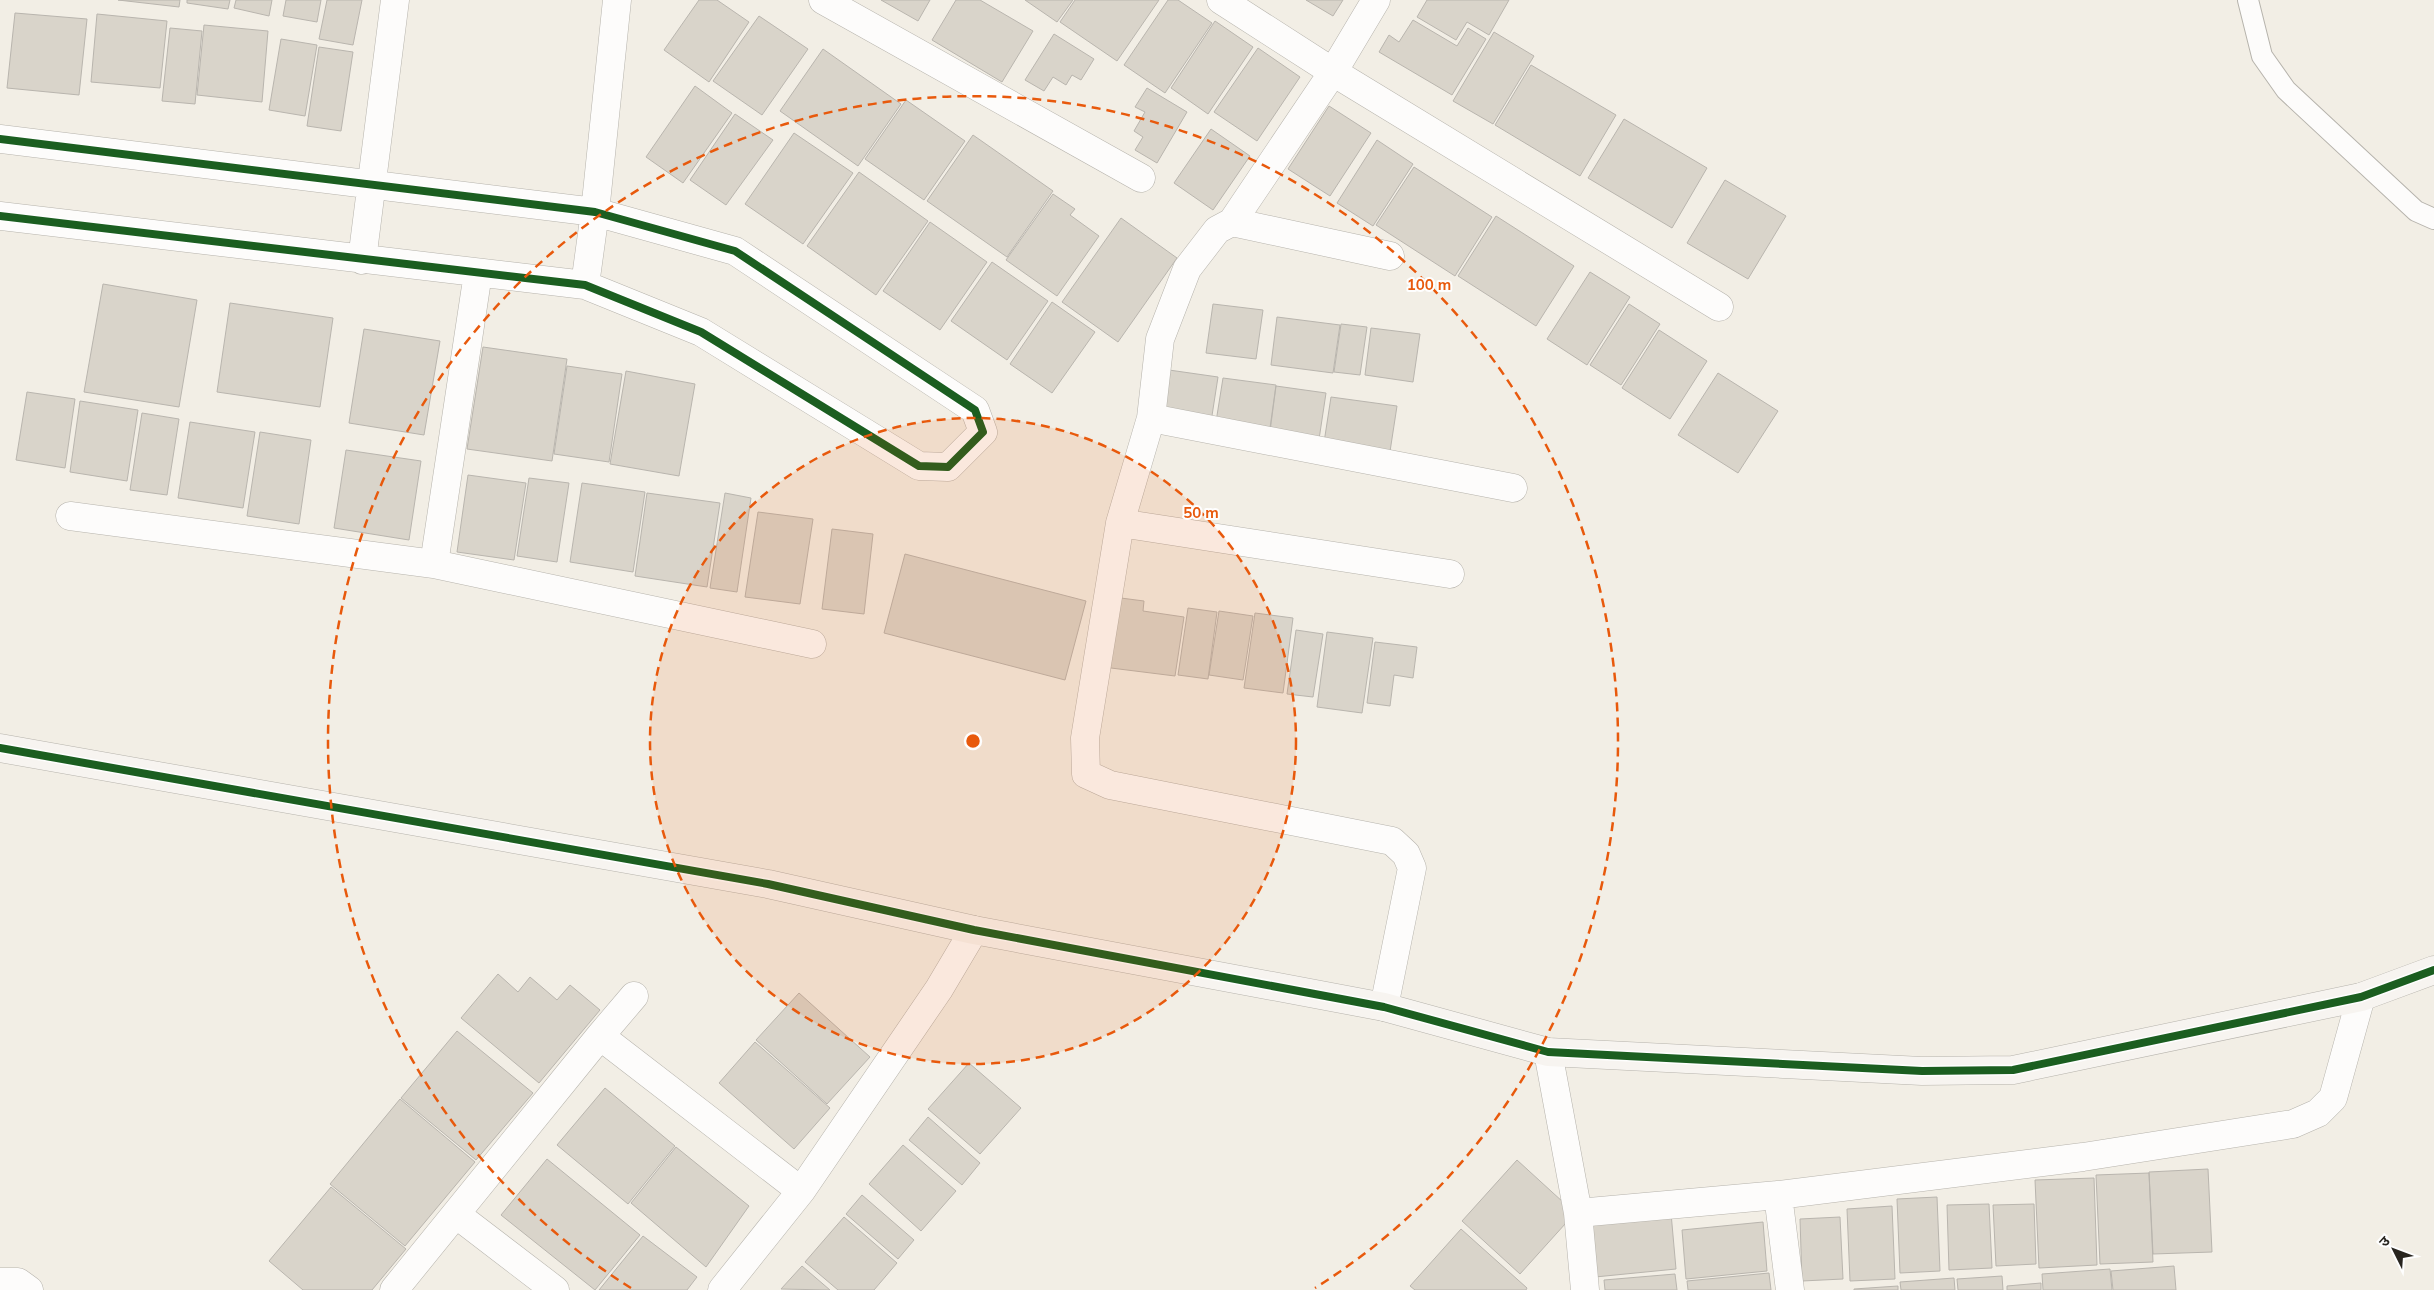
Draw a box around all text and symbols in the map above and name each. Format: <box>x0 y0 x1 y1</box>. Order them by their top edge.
text: 100 m <box>1407 275 1451 294</box>
text: 50 m <box>1183 503 1219 522</box>
centre of rings <box>964 732 982 750</box>
north arrow <box>2369 1225 2419 1275</box>
text: उ <box>2375 1232 2394 1250</box>

